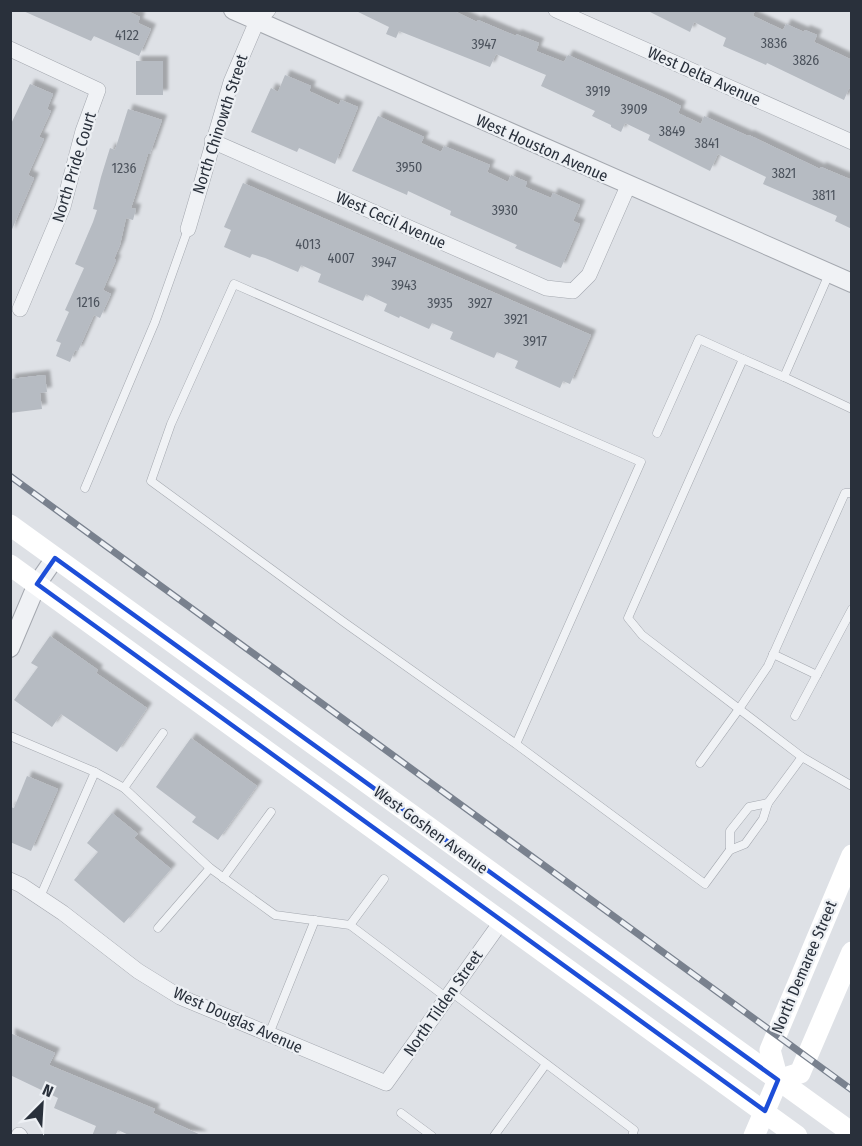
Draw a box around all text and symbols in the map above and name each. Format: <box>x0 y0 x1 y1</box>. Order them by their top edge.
house number: 4122 <box>115 27 139 44</box>
house number: 3836 <box>761 35 787 52</box>
house number: 3947 <box>471 36 497 53</box>
street label: West Delta Avenue <box>645 43 764 109</box>
street label: North Chinowth Street <box>188 51 252 196</box>
house number: 3826 <box>793 52 819 69</box>
house number: 3919 <box>586 83 611 100</box>
house number: 3909 <box>621 101 648 118</box>
street label: North Pride Court <box>48 109 100 225</box>
street label: West Houston Avenue <box>473 110 611 186</box>
house number: 3849 <box>659 123 686 140</box>
house number: 3841 <box>695 135 719 152</box>
house number: 3950 <box>396 159 422 176</box>
house number: 1236 <box>112 160 136 177</box>
house number: 3821 <box>772 165 796 182</box>
street label: West Cecil Avenue <box>333 187 449 253</box>
house number: 3811 <box>812 187 836 204</box>
house number: 3930 <box>492 202 518 219</box>
house number: 4013 <box>295 236 321 253</box>
house number: 4007 <box>328 250 355 267</box>
house number: 3947 <box>371 254 397 271</box>
house number: 3943 <box>391 277 417 294</box>
house number: 1216 <box>76 294 100 311</box>
house number: 3935 <box>427 295 453 312</box>
house number: 3927 <box>468 295 493 312</box>
house number: 3921 <box>504 311 528 328</box>
house number: 3917 <box>523 333 547 350</box>
street label: West Goshen Avenue <box>370 782 492 878</box>
street label: North Demaree Street <box>767 897 841 1036</box>
street label: North Tilden Street <box>399 946 487 1060</box>
street label: West Douglas Avenue <box>170 983 306 1057</box>
north arrow <box>12 1074 72 1134</box>
text: N <box>40 1080 56 1101</box>

